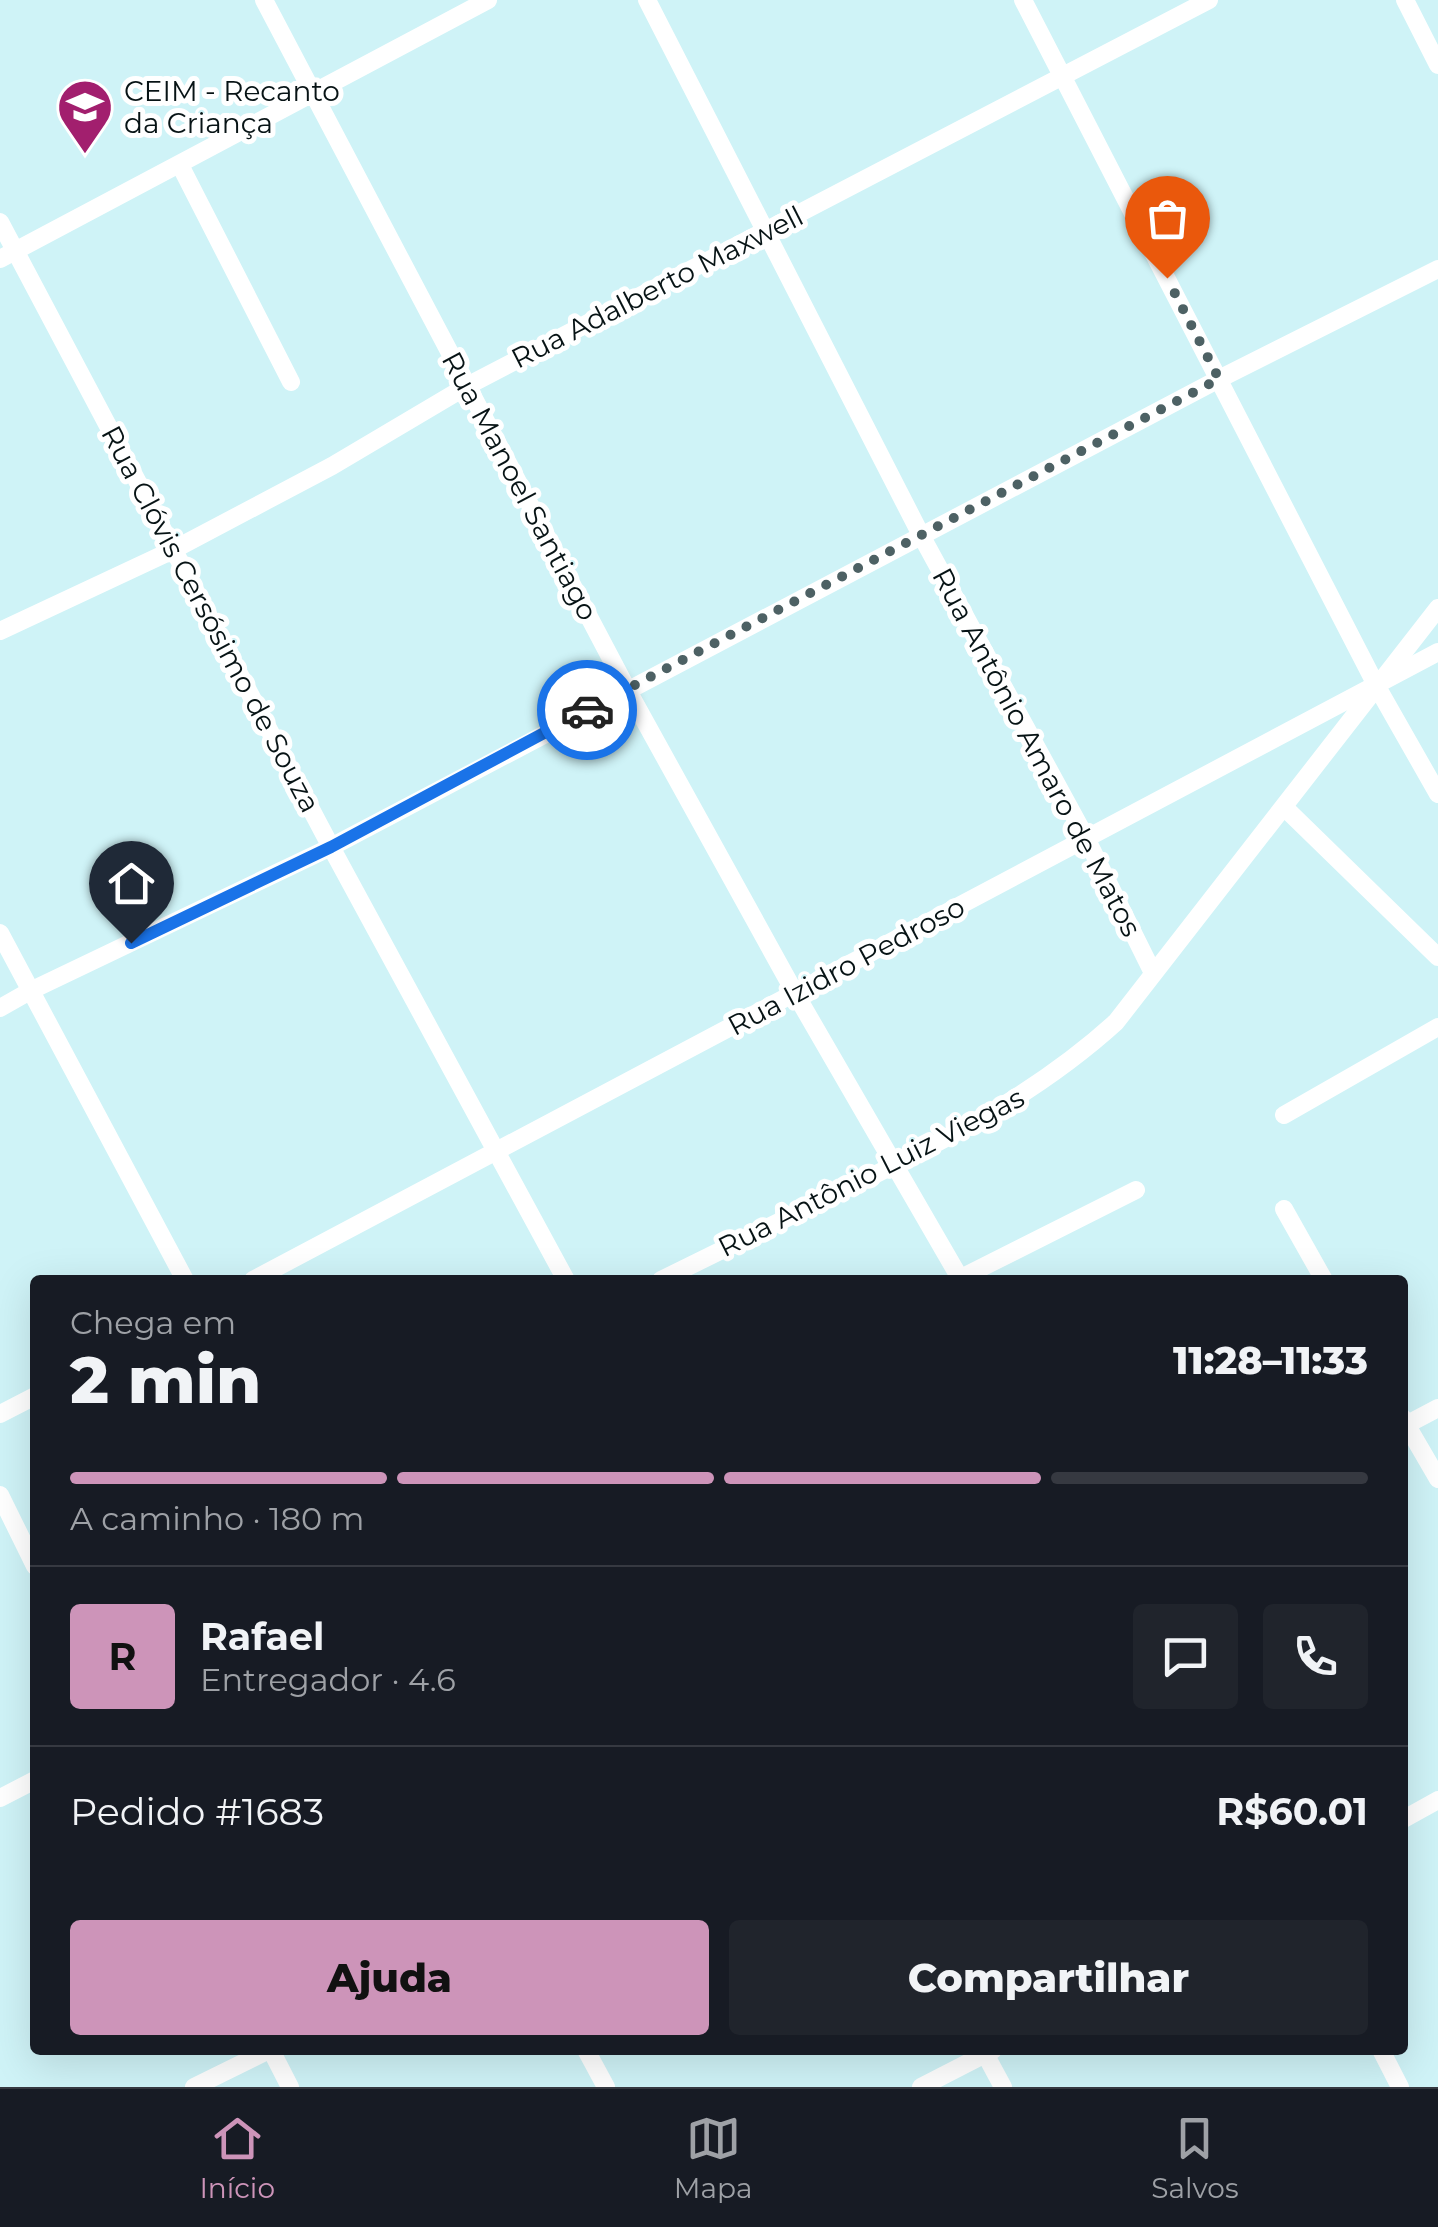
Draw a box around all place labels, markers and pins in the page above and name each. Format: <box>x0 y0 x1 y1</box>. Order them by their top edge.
place label: CEIM - Recanto da Criança <box>124 74 340 140</box>
school or university icon: CEIM - Recanto da Criança <box>55 77 115 156</box>
pin <box>1125 176 1210 279</box>
pin <box>89 841 174 944</box>

